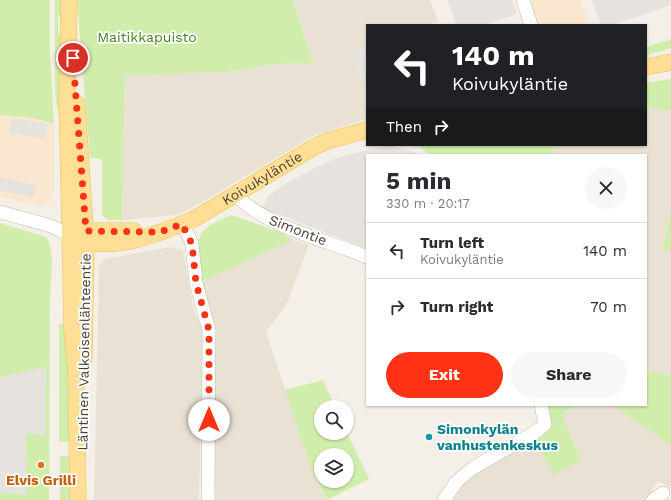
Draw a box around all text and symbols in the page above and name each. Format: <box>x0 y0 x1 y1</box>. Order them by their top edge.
park label: Maitikkapuisto <box>97 29 197 45</box>
text: 140 m <box>452 39 535 72</box>
icon: left <box>386 40 438 92</box>
pin <box>56 41 90 75</box>
icon: arrive <box>62 47 84 69</box>
text: Koivukyläntie <box>452 73 568 94</box>
icon: right <box>430 116 452 138</box>
text: Then <box>386 118 422 136</box>
street label: Koivukyläntie <box>219 148 305 208</box>
text: 5 min <box>386 167 451 195</box>
button: close <box>585 167 627 209</box>
text: 330 m · 20:17 <box>386 196 470 211</box>
street label: Simontie <box>267 212 329 248</box>
text: Turn left <box>420 234 484 252</box>
icon: left <box>386 240 408 262</box>
text: 140 m <box>583 242 627 260</box>
text: Koivukyläntie <box>420 252 504 267</box>
street label: Läntinen Valkoisenlähteentie <box>74 253 94 451</box>
icon: right <box>386 296 408 318</box>
text: Turn right <box>420 298 493 316</box>
text: 70 m <box>590 298 627 316</box>
button: Exit <box>386 352 503 398</box>
button: Share <box>511 352 627 398</box>
position arrow <box>188 399 230 441</box>
map controls <box>314 400 354 488</box>
button: search <box>314 400 354 440</box>
place label: Simonkylän vanhustenkeskus <box>436 421 558 453</box>
marker: Simonkylän vanhustenkeskus <box>424 432 434 442</box>
button: layers <box>314 448 354 488</box>
marker: Elvis Grilli <box>36 460 46 470</box>
place label: Elvis Grilli <box>6 472 76 488</box>

